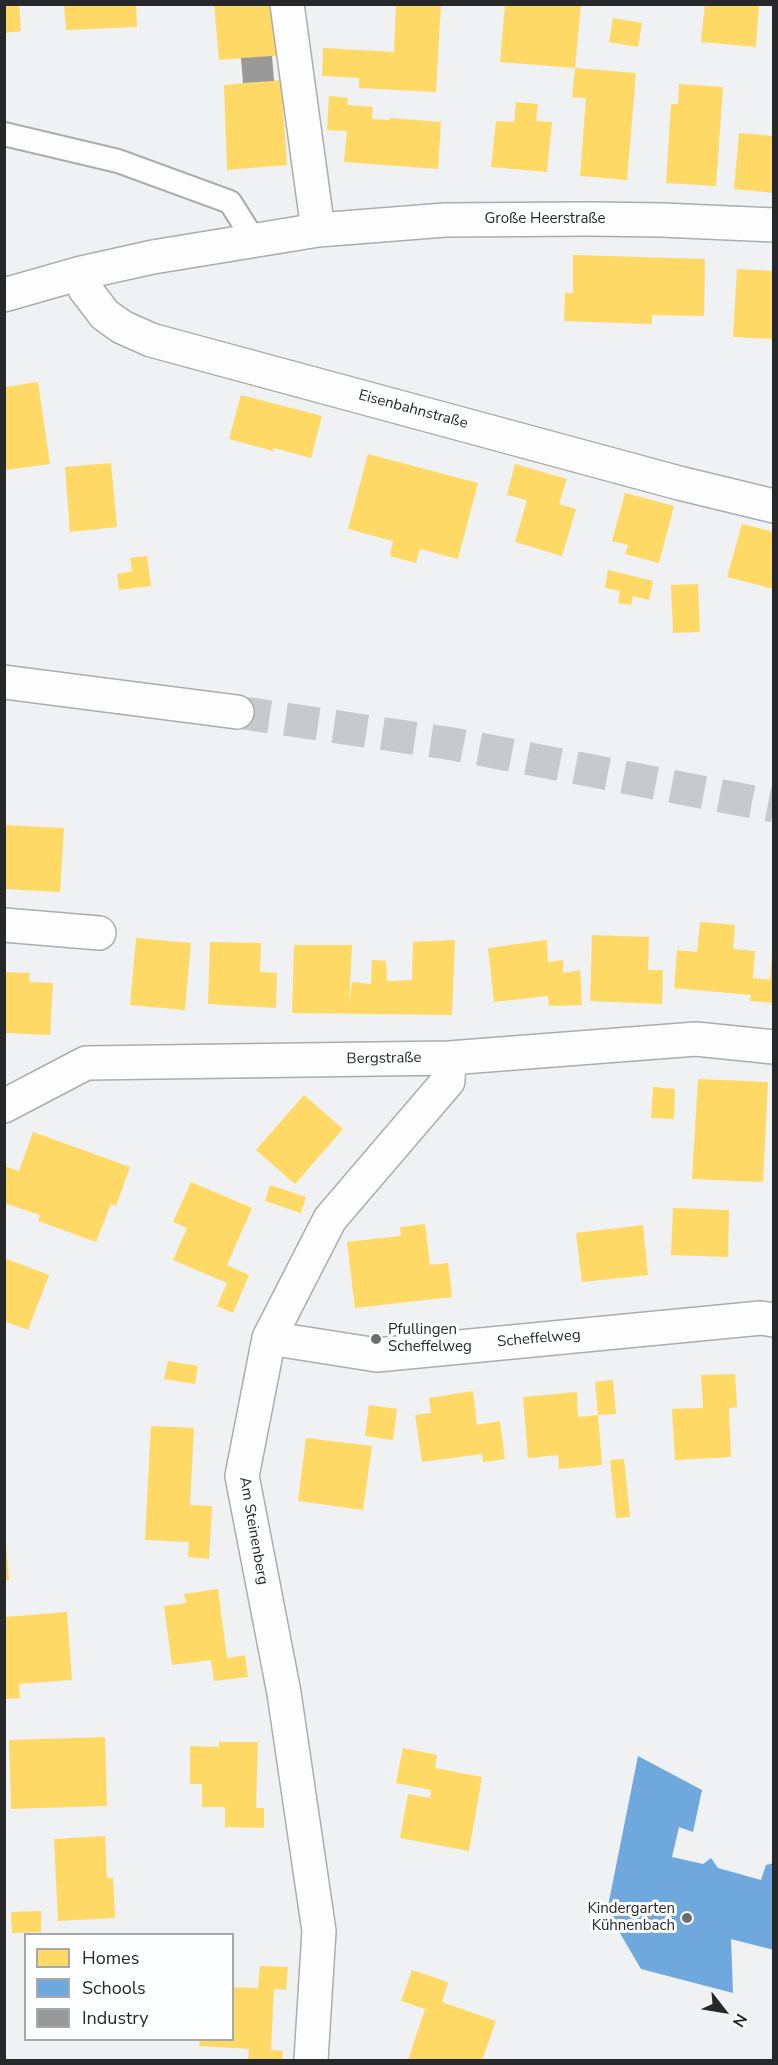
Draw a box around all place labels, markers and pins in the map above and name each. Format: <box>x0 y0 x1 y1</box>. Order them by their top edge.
place label: Pfullingen Scheffelweg <box>388 1321 472 1356</box>
marker: Pfullingen Scheffelweg <box>369 1332 383 1346</box>
place label: Kindergarten Kühnenbach <box>587 1900 675 1935</box>
marker: Kindergarten Kühnenbach <box>680 1911 694 1925</box>

